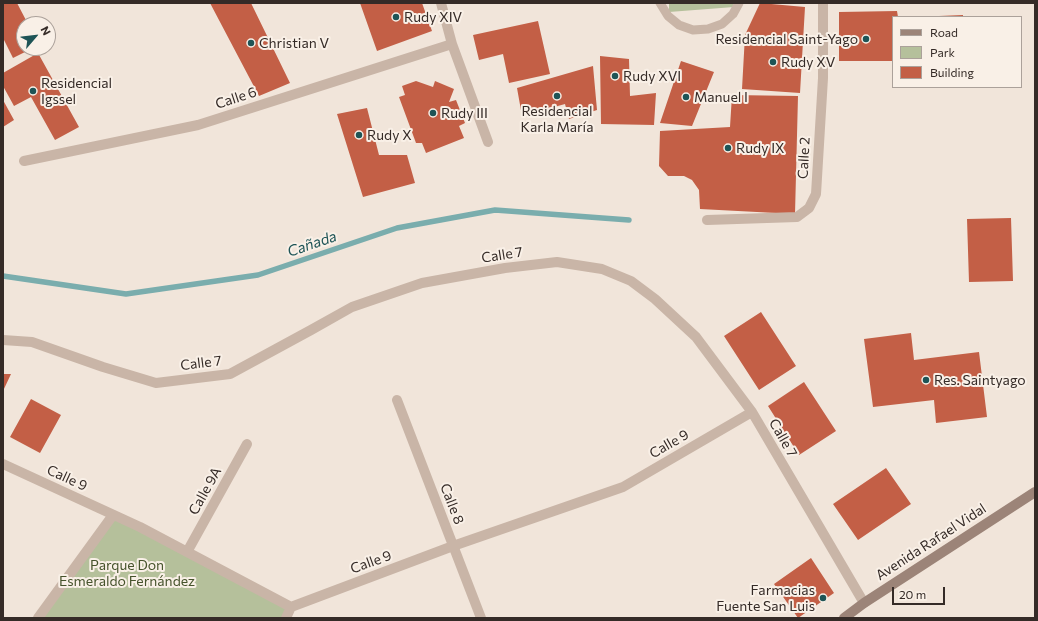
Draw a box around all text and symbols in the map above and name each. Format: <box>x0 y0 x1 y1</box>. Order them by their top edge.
place label: Rudy XIV <box>404 9 462 25</box>
marker: Rudy XIV <box>391 12 401 22</box>
north arrow <box>16 16 56 56</box>
legend <box>892 16 1022 88</box>
text: N <box>38 24 54 37</box>
text: Road <box>930 25 958 39</box>
place label: Residencial Saint-Yago <box>715 31 858 47</box>
marker: Residencial Saint-Yago <box>861 34 871 44</box>
place label: Christian V <box>259 35 329 51</box>
marker: Christian V <box>246 38 256 48</box>
text: Park <box>930 45 955 59</box>
place label: Rudy XV <box>781 54 835 70</box>
marker: Rudy XV <box>768 57 778 67</box>
text: Building <box>930 65 974 79</box>
place label: Rudy XVI <box>623 68 681 84</box>
marker: Rudy XVI <box>610 71 620 81</box>
place label: Residencial Igssel <box>41 75 112 108</box>
street label: Calle 6 <box>213 83 259 113</box>
marker: Residencial Igssel <box>28 86 38 96</box>
place label: Manuel I <box>694 89 748 105</box>
marker: Residencial Karla María <box>552 91 562 101</box>
marker: Manuel I <box>681 92 691 102</box>
place label: Residencial Karla María <box>521 103 593 136</box>
place label: Rudy III <box>441 105 488 121</box>
marker: Rudy III <box>428 108 438 118</box>
place label: Rudy X <box>367 127 412 143</box>
marker: Rudy X <box>354 130 364 140</box>
street label: Calle 2 <box>795 137 813 179</box>
place label: Rudy IX <box>736 140 785 156</box>
marker: Rudy IX <box>723 143 733 153</box>
water label: Cañada <box>285 227 339 261</box>
street label: Calle 7 <box>480 243 524 267</box>
street label: Calle 7 <box>179 352 223 374</box>
place label: Res. Saintyago <box>934 372 1026 388</box>
marker: Res. Saintyago <box>921 375 931 385</box>
street label: Calle 7 <box>765 416 801 460</box>
street label: Calle 9 <box>646 426 692 462</box>
street label: Calle 9 <box>44 461 90 495</box>
street label: Calle 9A <box>185 464 225 518</box>
street label: Calle 8 <box>437 481 467 527</box>
street label: Avenida Rafael Vidal <box>873 500 989 584</box>
street label: Calle 9 <box>348 547 394 577</box>
park label: Parque Don Esmeraldo Fernández <box>59 557 195 590</box>
scale bar <box>894 579 947 605</box>
place label: Farmacias Fuente San Luis <box>716 582 815 614</box>
text: 20 m <box>899 587 926 601</box>
marker: Farmacias Fuente San Luis <box>818 593 828 603</box>

